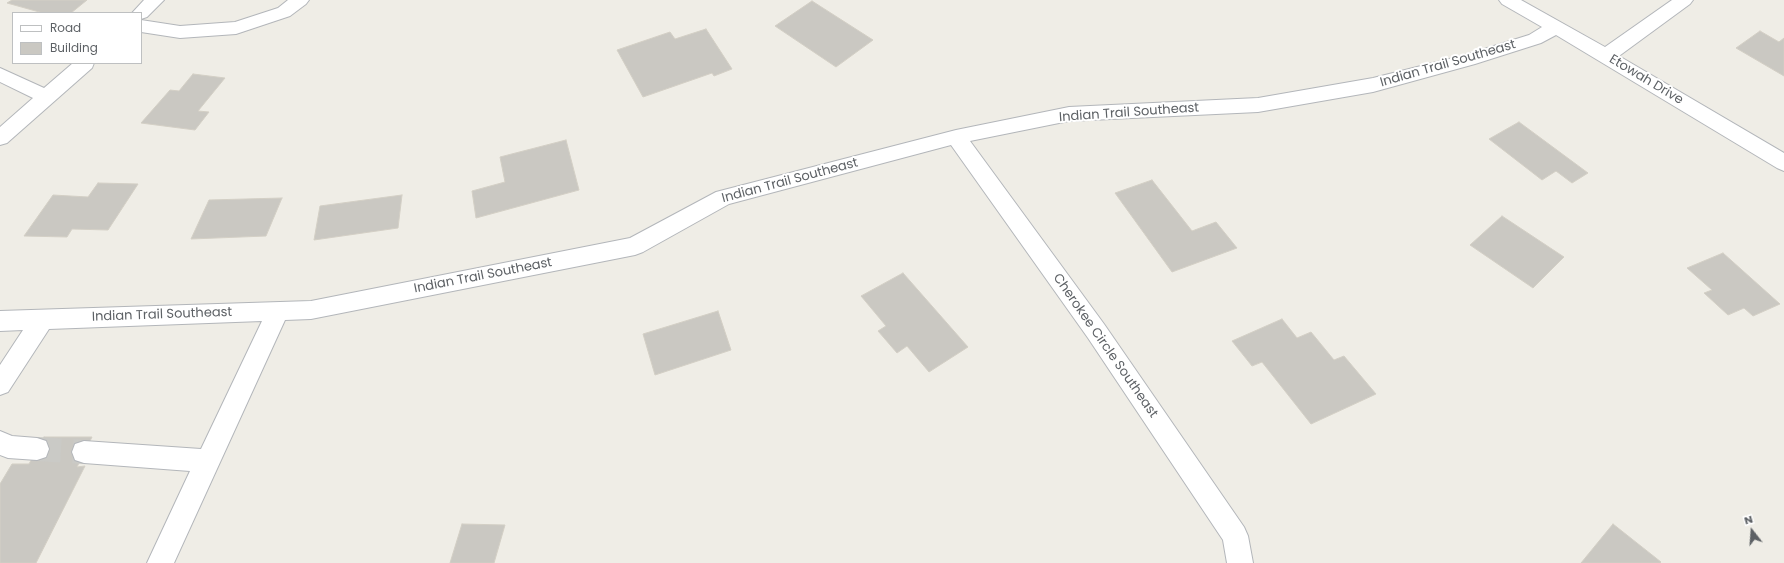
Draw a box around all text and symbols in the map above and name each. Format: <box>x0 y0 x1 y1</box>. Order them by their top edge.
legend <box>12 12 142 64</box>
text: Road <box>50 19 81 36</box>
street label: Indian Trail Southeast <box>1378 37 1518 91</box>
text: Building <box>50 39 98 56</box>
street label: Etowah Drive <box>1606 52 1686 108</box>
street label: Indian Trail Southeast <box>1058 100 1200 126</box>
street label: Indian Trail Southeast <box>720 155 860 207</box>
street label: Indian Trail Southeast <box>413 255 553 297</box>
street label: Cherokee Circle Southeast <box>1049 271 1161 421</box>
street label: Indian Trail Southeast <box>92 305 232 325</box>
north arrow <box>1732 511 1772 551</box>
text: N <box>1742 511 1755 528</box>

